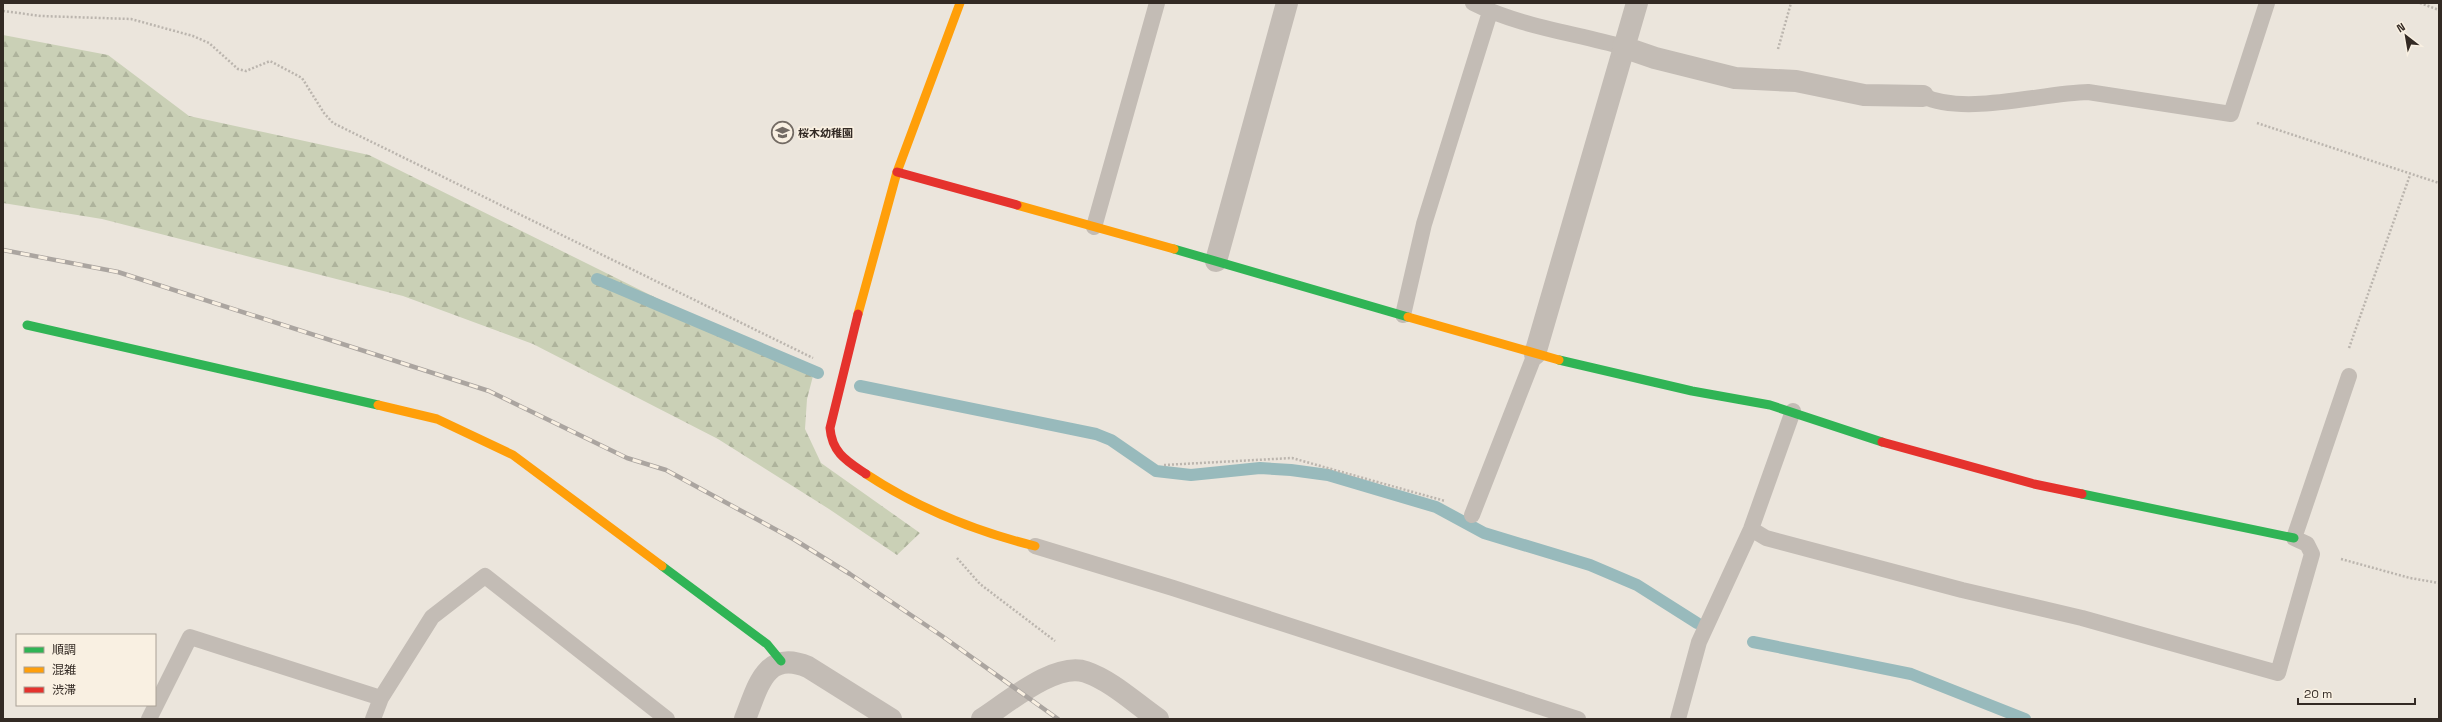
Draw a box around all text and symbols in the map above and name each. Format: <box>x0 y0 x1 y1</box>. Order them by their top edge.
north arrow <box>2386 16 2426 56</box>
text: N <box>2394 20 2408 35</box>
school or university icon: 桜木幼稚園 <box>769 120 795 146</box>
place label: 桜木幼稚園 <box>798 126 853 140</box>
legend <box>16 634 156 706</box>
text: 順調 <box>52 642 76 658</box>
text: 混雑 <box>52 662 76 678</box>
scale bar <box>2298 680 2415 706</box>
text: 渋滞 <box>52 682 76 698</box>
text: 20 m <box>2304 686 2332 702</box>

